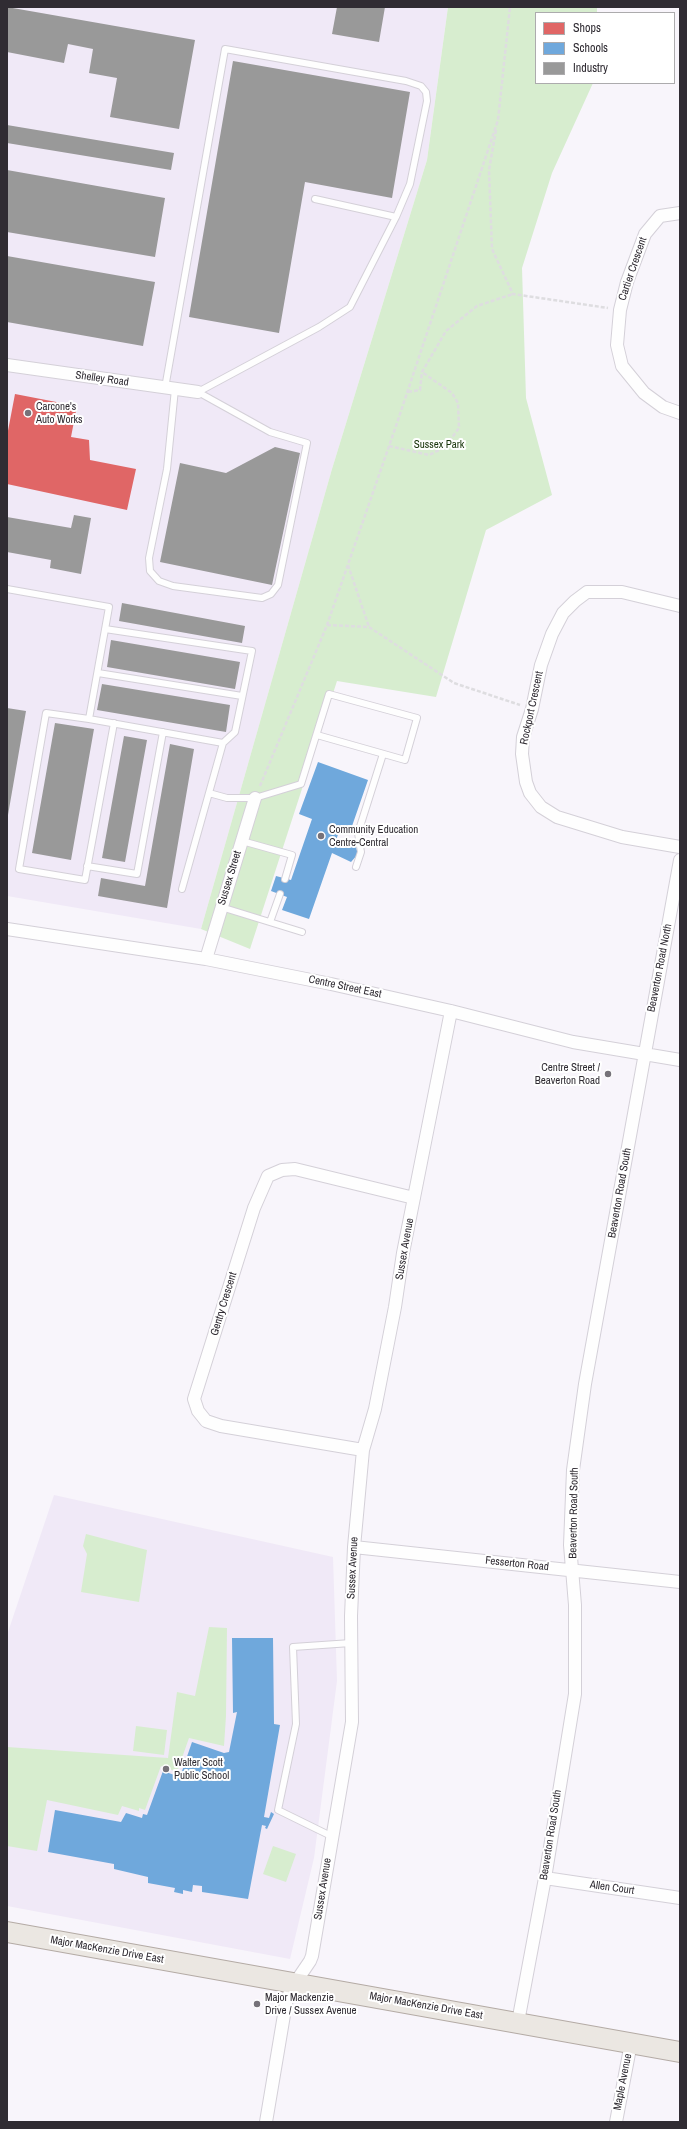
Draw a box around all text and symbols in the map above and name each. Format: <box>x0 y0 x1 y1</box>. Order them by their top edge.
legend <box>535 12 675 84</box>
text: Shops <box>573 20 601 36</box>
text: Schools <box>573 40 608 56</box>
text: Industry <box>573 60 608 76</box>
street label: Cartier Crescent <box>616 236 650 302</box>
street label: Shelley Road <box>75 369 129 389</box>
place label: Carcone's Auto Works <box>36 400 82 426</box>
marker: Carcone's Auto Works <box>23 408 33 418</box>
park label: Sussex Park <box>414 438 464 452</box>
street label: Rockport Crescent <box>518 670 546 746</box>
place label: Community Education Centre-Central <box>329 823 418 849</box>
marker: Community Education Centre-Central <box>316 831 326 841</box>
street label: Sussex Street <box>215 849 245 907</box>
street label: Beaverton Road North <box>645 923 675 1013</box>
street label: Centre Street East <box>307 973 383 1001</box>
place label: Centre Street / Beaverton Road <box>535 1061 600 1087</box>
marker: Centre Street / Beaverton Road <box>603 1069 613 1079</box>
street label: Beaverton Road South <box>606 1147 634 1239</box>
street label: Sussex Avenue <box>393 1217 417 1281</box>
street label: Gentry Crescent <box>208 1271 240 1337</box>
street label: Beaverton Road South <box>567 1467 581 1559</box>
street label: Sussex Avenue <box>345 1536 361 1600</box>
street label: Fesserton Road <box>485 1554 549 1574</box>
place label: Walter Scott Public School <box>174 1756 229 1782</box>
marker: Walter Scott Public School <box>161 1764 171 1774</box>
street label: Beaverton Road South <box>537 1789 565 1881</box>
street label: Sussex Avenue <box>312 1857 334 1921</box>
street label: Allen Court <box>589 1878 635 1898</box>
street label: Major MacKenzie Drive East <box>49 1934 165 1966</box>
street label: Major MacKenzie Drive East <box>368 1990 484 2022</box>
place label: Major Mackenzie Drive / Sussex Avenue <box>265 1991 357 2017</box>
marker: Major Mackenzie Drive / Sussex Avenue <box>252 1999 262 2009</box>
street label: Maple Avenue <box>611 2053 635 2111</box>

